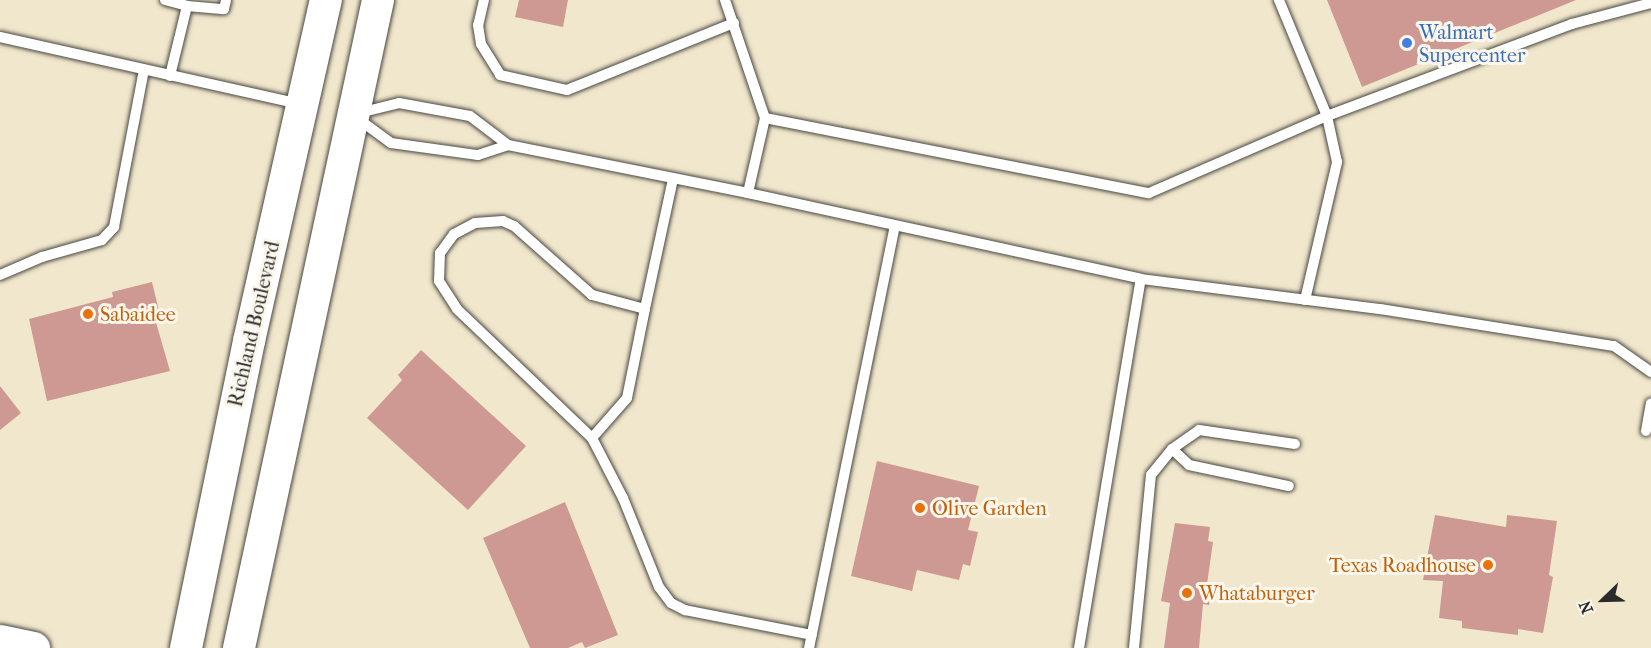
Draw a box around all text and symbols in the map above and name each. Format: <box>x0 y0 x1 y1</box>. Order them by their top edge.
place label: Walmart Supercenter <box>1419 20 1525 67</box>
marker: Walmart Supercenter <box>1400 36 1414 50</box>
street label: Richland Boulevard <box>223 239 285 409</box>
place label: Sabaidee <box>100 302 176 326</box>
marker: Sabaidee <box>81 307 95 321</box>
place label: Olive Garden <box>932 496 1047 520</box>
marker: Olive Garden <box>913 501 927 515</box>
place label: Texas Roadhouse <box>1329 553 1476 577</box>
marker: Texas Roadhouse <box>1481 558 1495 572</box>
north arrow <box>1573 570 1633 630</box>
place label: Whataburger <box>1199 581 1315 605</box>
marker: Whataburger <box>1180 586 1194 600</box>
text: N <box>1575 598 1597 617</box>

